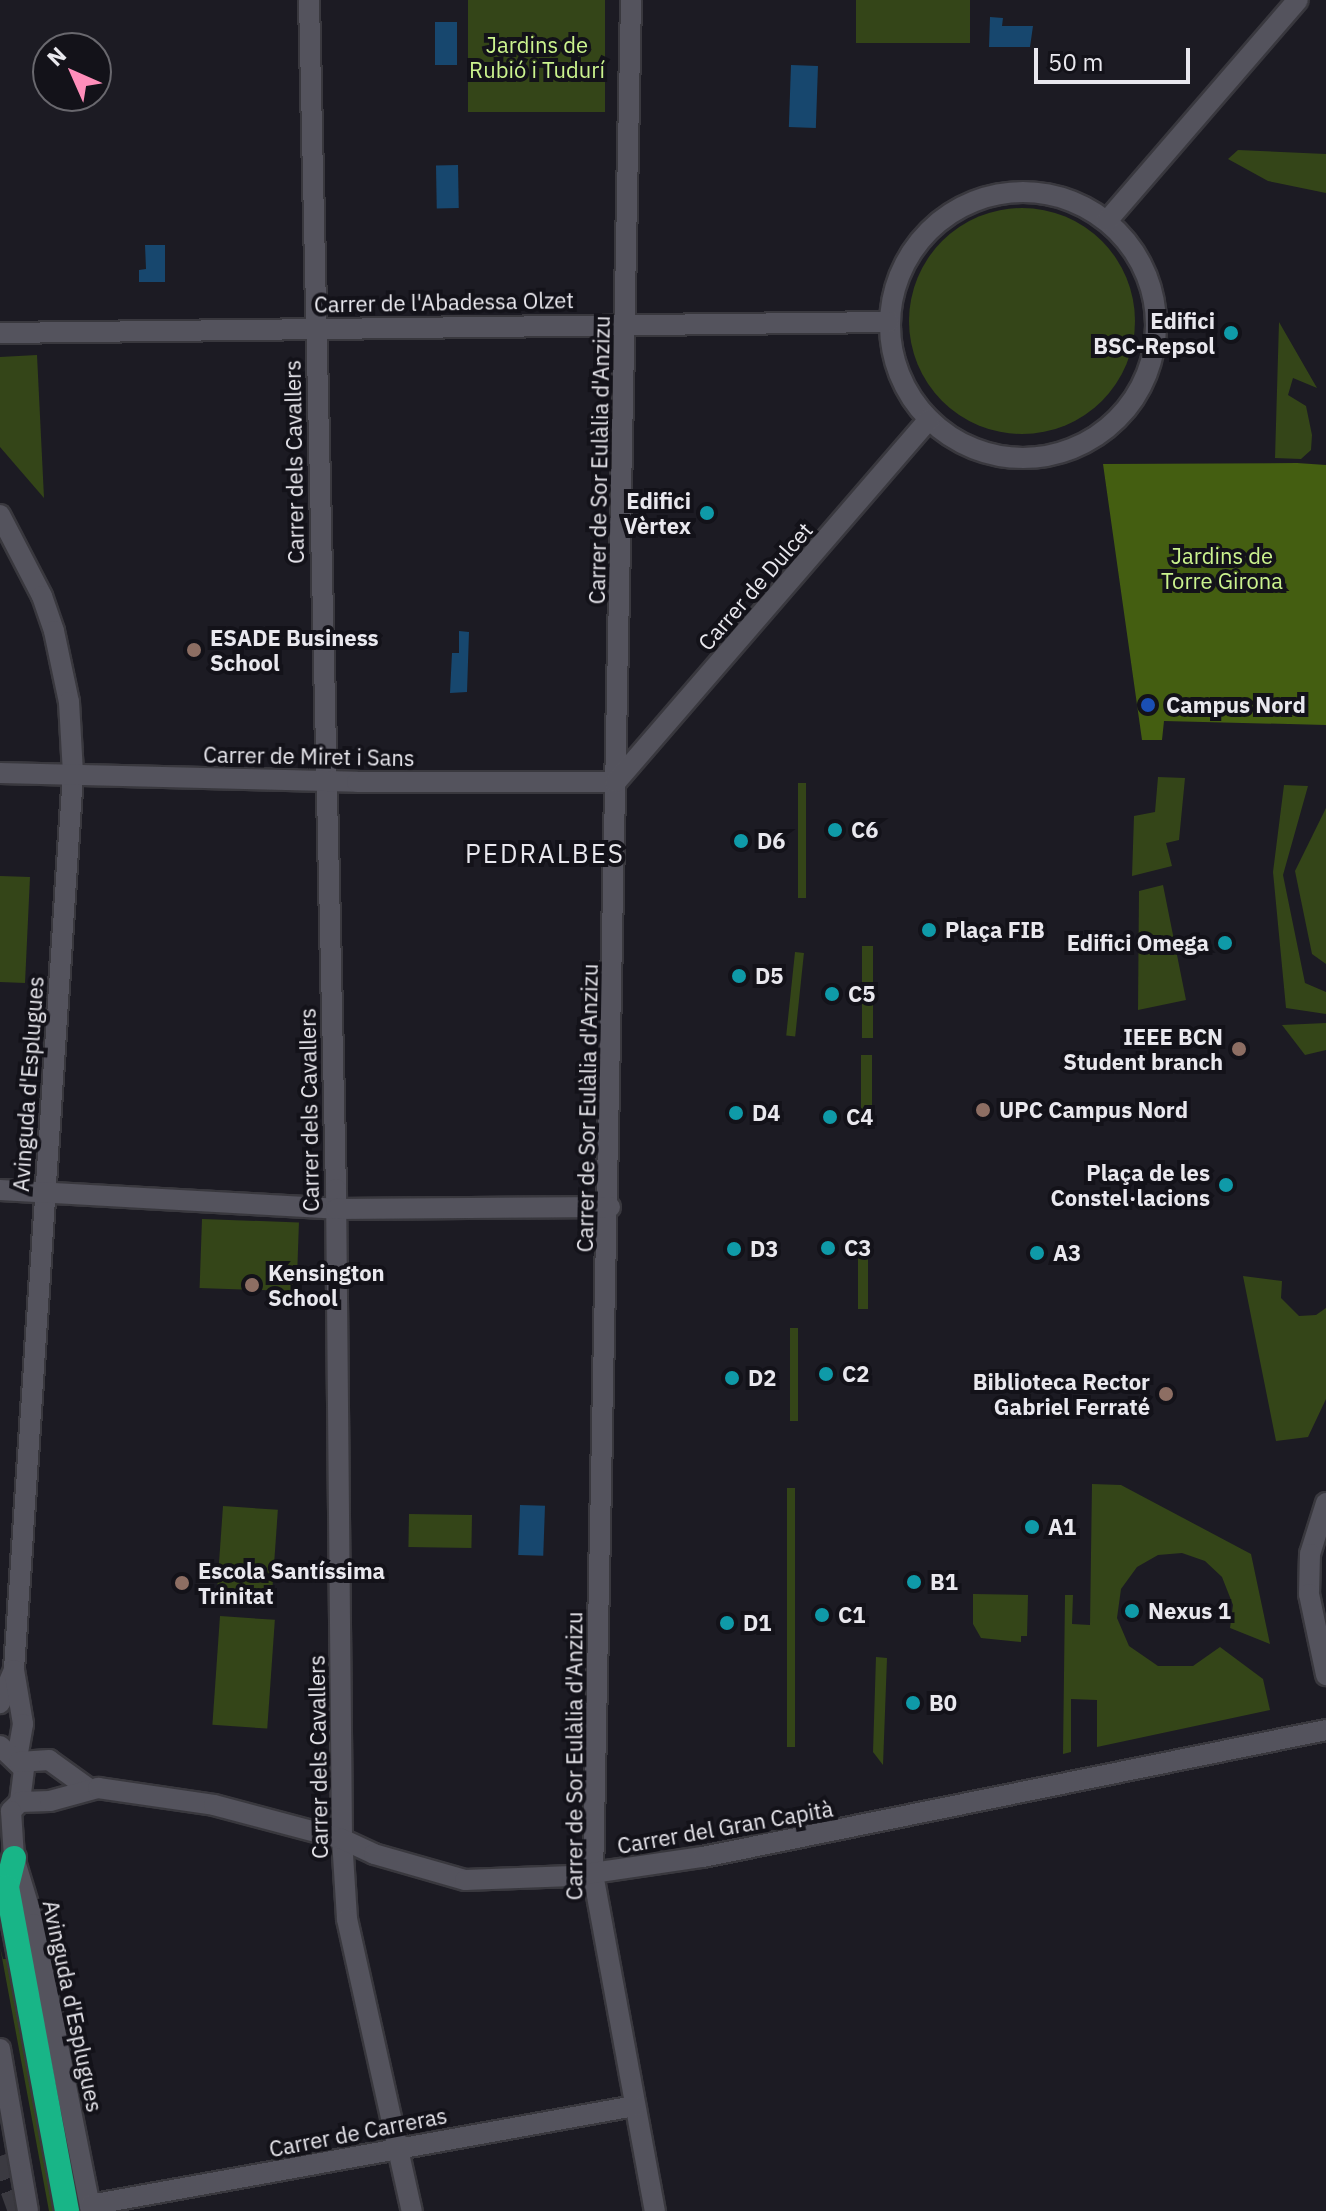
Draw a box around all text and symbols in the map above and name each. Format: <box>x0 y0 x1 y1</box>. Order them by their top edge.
park label: Jardins de Rubió i Tudurí <box>469 31 605 82</box>
north arrow <box>32 32 112 112</box>
scale bar <box>1038 32 1194 82</box>
text: N <box>40 40 72 72</box>
text: 50 m <box>1048 46 1103 78</box>
street label: Carrer de l'Abadessa Olzet <box>314 287 574 317</box>
place label: Edifici BSC-Repsol <box>1093 307 1215 358</box>
street label: Carrer de Sor Eulàlia d'Anzizu <box>583 315 615 605</box>
marker: Edifici BSC-Repsol <box>1222 324 1240 342</box>
street label: Carrer dels Cavallers <box>279 360 309 564</box>
place label: Edifici Vèrtex <box>623 487 691 538</box>
marker: Edifici Vèrtex <box>698 504 716 522</box>
street label: Carrer de Dulcet <box>692 517 818 655</box>
park label: Jardins de Torre Girona <box>1161 542 1283 594</box>
place label: ESADE Business School <box>210 624 379 676</box>
marker: ESADE Business School <box>185 641 203 659</box>
place label: Campus Nord <box>1166 692 1306 718</box>
marker: Campus Nord <box>1137 694 1159 716</box>
street label: Carrer de Miret i Sans <box>203 741 415 771</box>
place label: C6 <box>851 817 879 843</box>
marker: C6 <box>826 821 844 839</box>
place label: D6 <box>757 828 786 854</box>
marker: D6 <box>732 832 750 850</box>
district label: PEDRALBES <box>465 838 625 870</box>
place label: Plaça FIB <box>945 917 1045 943</box>
marker: Plaça FIB <box>920 921 938 939</box>
place label: Edifici Omega <box>1067 930 1209 956</box>
marker: Edifici Omega <box>1216 934 1234 952</box>
street label: Carrer de Sor Eulàlia d'Anzizu <box>571 963 603 1253</box>
place label: D5 <box>755 963 784 989</box>
marker: D5 <box>730 967 748 985</box>
street label: Avinguda d'Esplugues <box>7 975 49 1193</box>
place label: C5 <box>848 981 876 1007</box>
marker: C5 <box>823 985 841 1003</box>
street label: Carrer dels Cavallers <box>294 1008 324 1212</box>
place label: IEEE BCN Student branch <box>1063 1023 1223 1074</box>
marker: IEEE BCN Student branch <box>1230 1040 1248 1058</box>
place label: UPC Campus Nord <box>999 1097 1188 1123</box>
place label: D4 <box>752 1100 781 1126</box>
marker: UPC Campus Nord <box>974 1101 992 1119</box>
marker: D4 <box>727 1104 745 1122</box>
place label: C4 <box>846 1104 874 1130</box>
marker: C4 <box>821 1108 839 1126</box>
place label: Plaça de les Constel·lacions <box>1051 1159 1210 1210</box>
marker: Plaça de les Constel·lacions <box>1217 1176 1235 1194</box>
place label: C3 <box>844 1235 872 1261</box>
place label: D3 <box>750 1236 779 1262</box>
marker: C3 <box>819 1239 837 1257</box>
marker: D3 <box>725 1240 743 1258</box>
place label: A3 <box>1053 1240 1081 1266</box>
marker: A3 <box>1028 1244 1046 1262</box>
place label: Kensington School <box>268 1259 385 1310</box>
marker: Kensington School <box>243 1276 261 1294</box>
place label: C2 <box>842 1361 870 1387</box>
place label: D2 <box>748 1365 777 1391</box>
marker: C2 <box>817 1365 835 1383</box>
place label: Biblioteca Rector Gabriel Ferraté <box>973 1368 1150 1420</box>
marker: D2 <box>723 1369 741 1387</box>
marker: Biblioteca Rector Gabriel Ferraté <box>1157 1385 1175 1403</box>
place label: A1 <box>1048 1514 1076 1540</box>
marker: A1 <box>1023 1518 1041 1536</box>
place label: Escola Santíssima Trinitat <box>198 1557 385 1608</box>
place label: B1 <box>930 1569 958 1595</box>
marker: B1 <box>905 1573 923 1591</box>
marker: Escola Santíssima Trinitat <box>173 1574 191 1592</box>
place label: Nexus 1 <box>1148 1598 1231 1624</box>
place label: C1 <box>838 1602 866 1628</box>
marker: Nexus 1 <box>1123 1602 1141 1620</box>
marker: C1 <box>813 1606 831 1624</box>
place label: D1 <box>743 1610 772 1636</box>
street label: Carrer de Sor Eulàlia d'Anzizu <box>561 1612 587 1900</box>
marker: D1 <box>718 1614 736 1632</box>
street label: Carrer dels Cavallers <box>303 1655 333 1859</box>
place label: B0 <box>929 1690 957 1716</box>
marker: B0 <box>904 1694 922 1712</box>
street label: Carrer del Gran Capità <box>615 1795 835 1859</box>
street label: Avinguda d'Esplugues <box>38 1898 108 2114</box>
street label: Carrer de Carreras <box>267 2102 449 2162</box>

